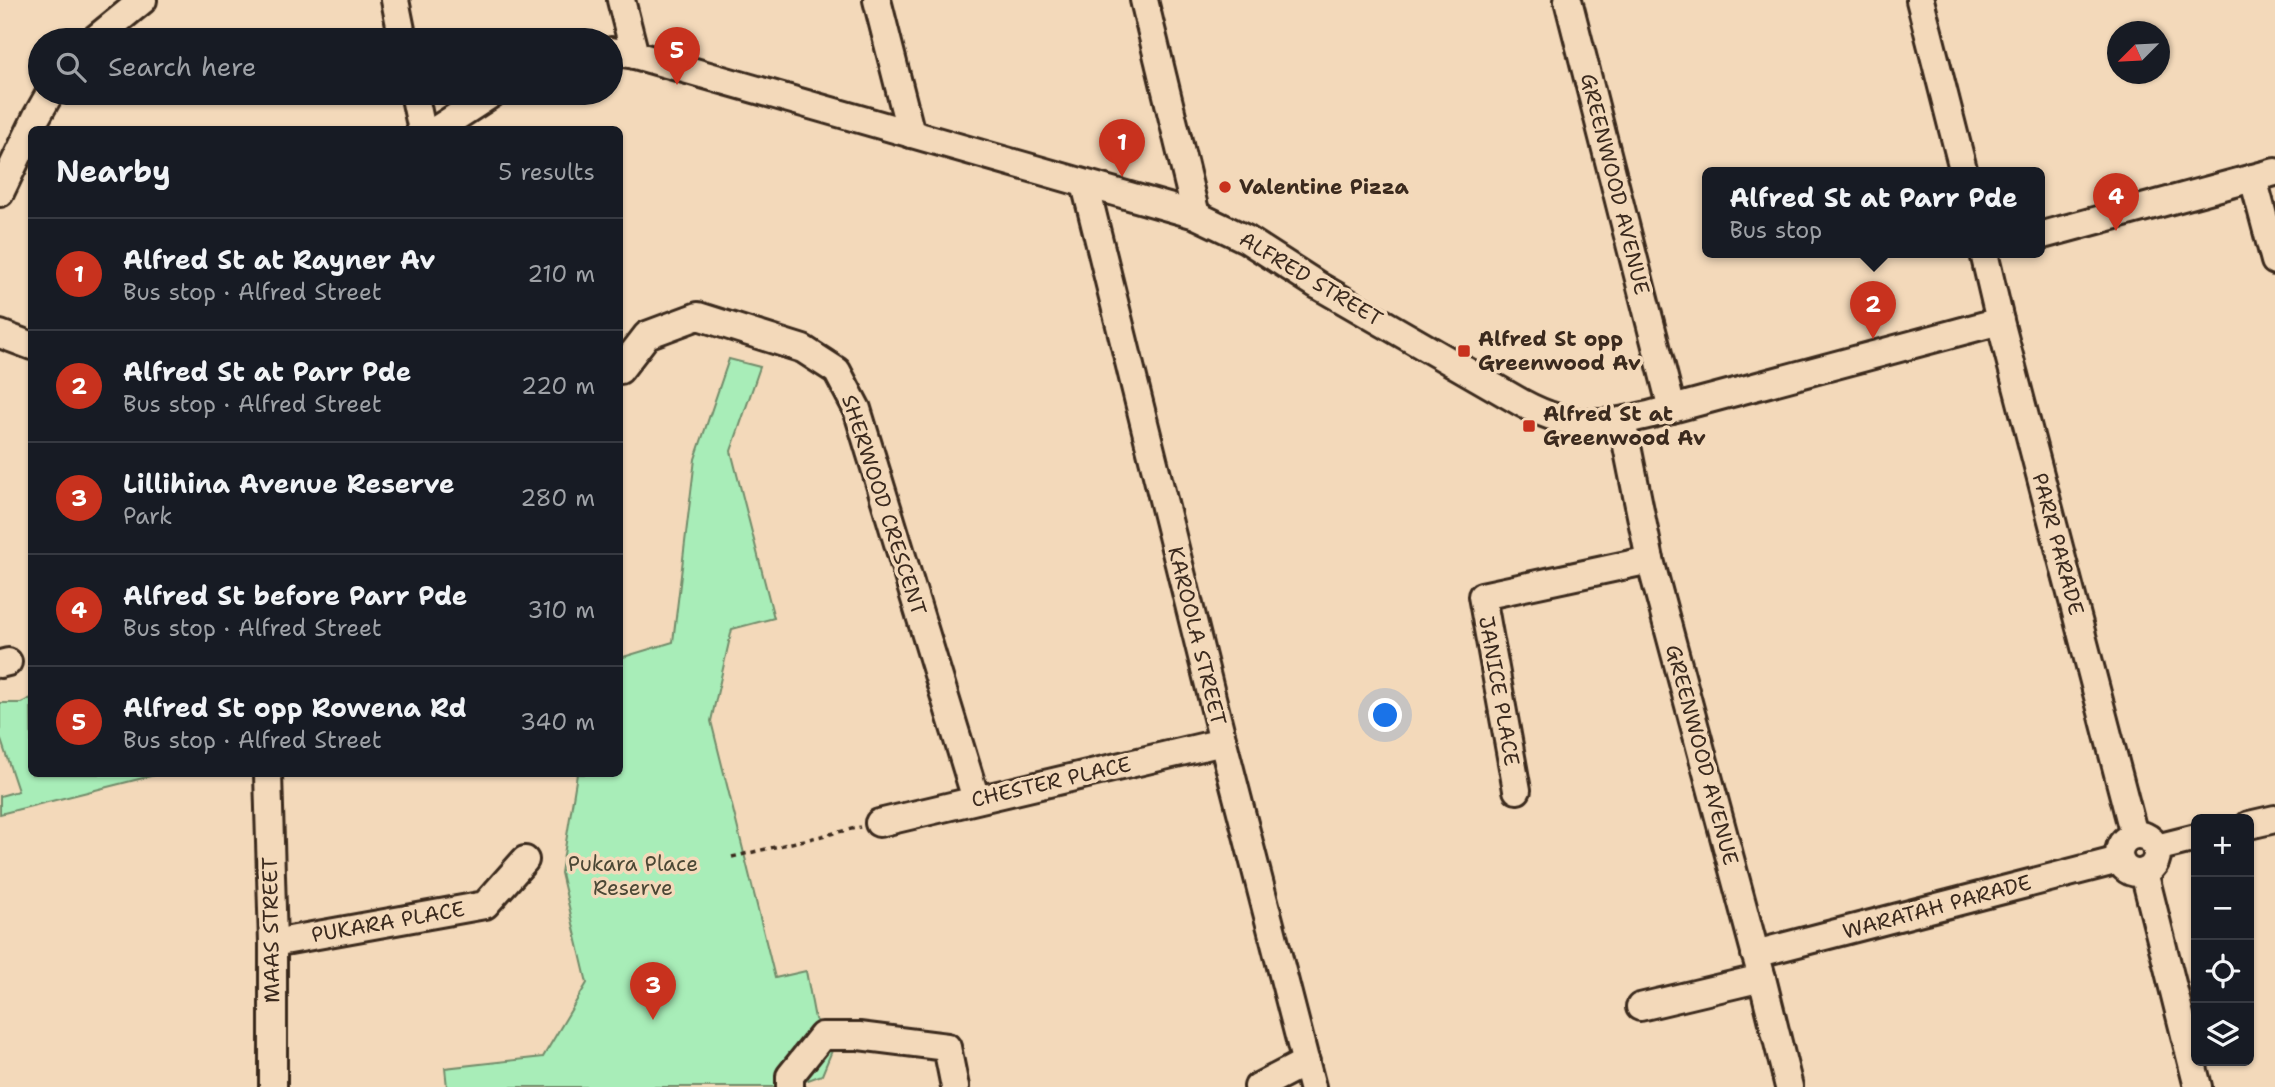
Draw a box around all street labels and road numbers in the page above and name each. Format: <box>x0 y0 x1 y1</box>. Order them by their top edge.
street label: GREENWOOD AVENUE <box>1574 70 1656 298</box>
street label: ALFRED STREET <box>1234 225 1388 333</box>
street label: SHERWOOD CRESCENT <box>835 391 933 619</box>
street label: PARR PARADE <box>2026 470 2090 618</box>
street label: KAROOLA STREET <box>1161 544 1233 728</box>
street label: JANICE PLACE <box>1472 614 1526 768</box>
street label: GREENWOOD AVENUE <box>1659 642 1745 868</box>
street label: CHESTER PLACE <box>968 750 1134 814</box>
street label: MAAS STREET <box>256 857 286 1003</box>
street label: WARATAH PARADE <box>1840 868 2034 946</box>
street label: PUKARA PLACE <box>309 895 467 949</box>

